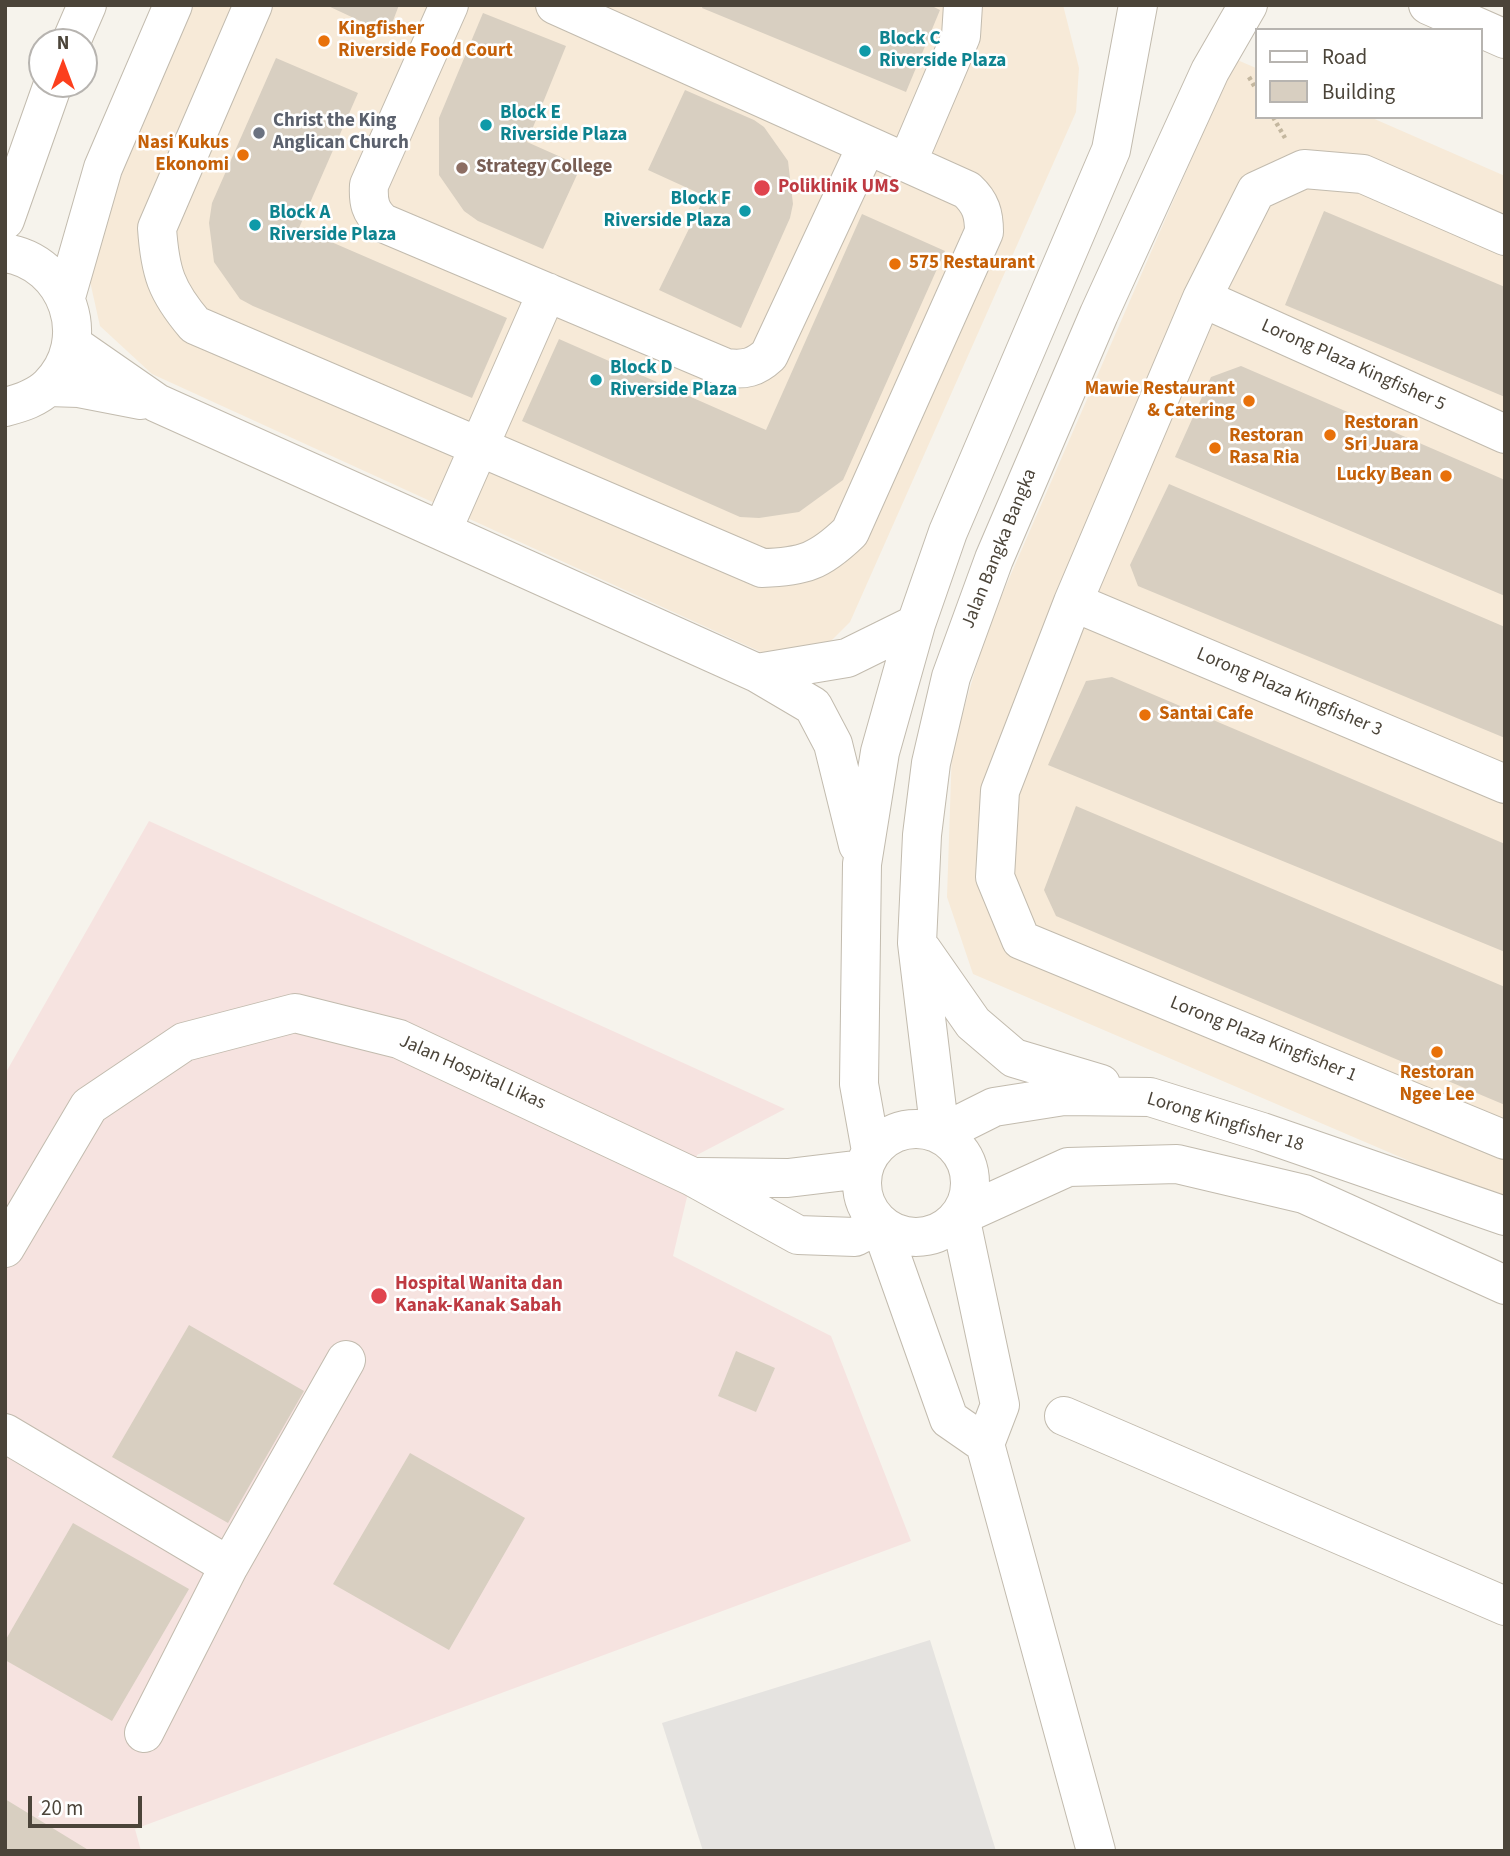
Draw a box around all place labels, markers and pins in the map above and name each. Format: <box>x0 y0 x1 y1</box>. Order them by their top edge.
place label: Kingfisher Riverside Food Court <box>338 19 513 63</box>
place label: Block C Riverside Plaza <box>879 29 1006 73</box>
marker: Kingfisher Riverside Food Court <box>316 33 332 49</box>
marker: Block C Riverside Plaza <box>857 43 873 59</box>
place label: Block E Riverside Plaza <box>500 103 627 147</box>
place label: Christ the King Anglican Church <box>273 111 409 155</box>
marker: Block E Riverside Plaza <box>478 117 494 133</box>
marker: Christ the King Anglican Church <box>251 125 267 141</box>
place label: Nasi Kukus Ekonomi <box>137 133 229 177</box>
marker: Nasi Kukus Ekonomi <box>235 147 251 163</box>
place label: Strategy College <box>476 157 612 179</box>
marker: Strategy College <box>454 160 470 176</box>
place label: Poliklinik UMS <box>778 177 899 199</box>
marker: Poliklinik UMS <box>752 178 772 198</box>
place label: Block F Riverside Plaza <box>604 189 731 233</box>
place label: Block A Riverside Plaza <box>269 203 396 247</box>
marker: Block F Riverside Plaza <box>737 203 753 219</box>
marker: Block A Riverside Plaza <box>247 217 263 233</box>
place label: 575 Restaurant <box>909 253 1035 275</box>
marker: 575 Restaurant <box>887 256 903 272</box>
place label: Block D Riverside Plaza <box>610 358 737 402</box>
marker: Block D Riverside Plaza <box>588 372 604 388</box>
place label: Mawie Restaurant & Catering <box>1085 379 1235 423</box>
marker: Mawie Restaurant & Catering <box>1241 393 1257 409</box>
place label: Restoran Sri Juara <box>1344 413 1419 457</box>
place label: Restoran Rasa Ria <box>1229 426 1304 470</box>
marker: Restoran Sri Juara <box>1322 427 1338 443</box>
marker: Restoran Rasa Ria <box>1207 440 1223 456</box>
place label: Lucky Bean <box>1337 465 1432 487</box>
marker: Lucky Bean <box>1438 468 1454 484</box>
place label: Santai Cafe <box>1159 704 1254 726</box>
marker: Santai Cafe <box>1137 707 1153 723</box>
marker: Restoran Ngee Lee <box>1429 1044 1445 1060</box>
place label: Restoran Ngee Lee <box>1399 1063 1475 1107</box>
place label: Hospital Wanita dan Kanak-Kanak Sabah <box>395 1274 563 1318</box>
marker: Hospital Wanita dan Kanak-Kanak Sabah <box>369 1286 389 1306</box>

